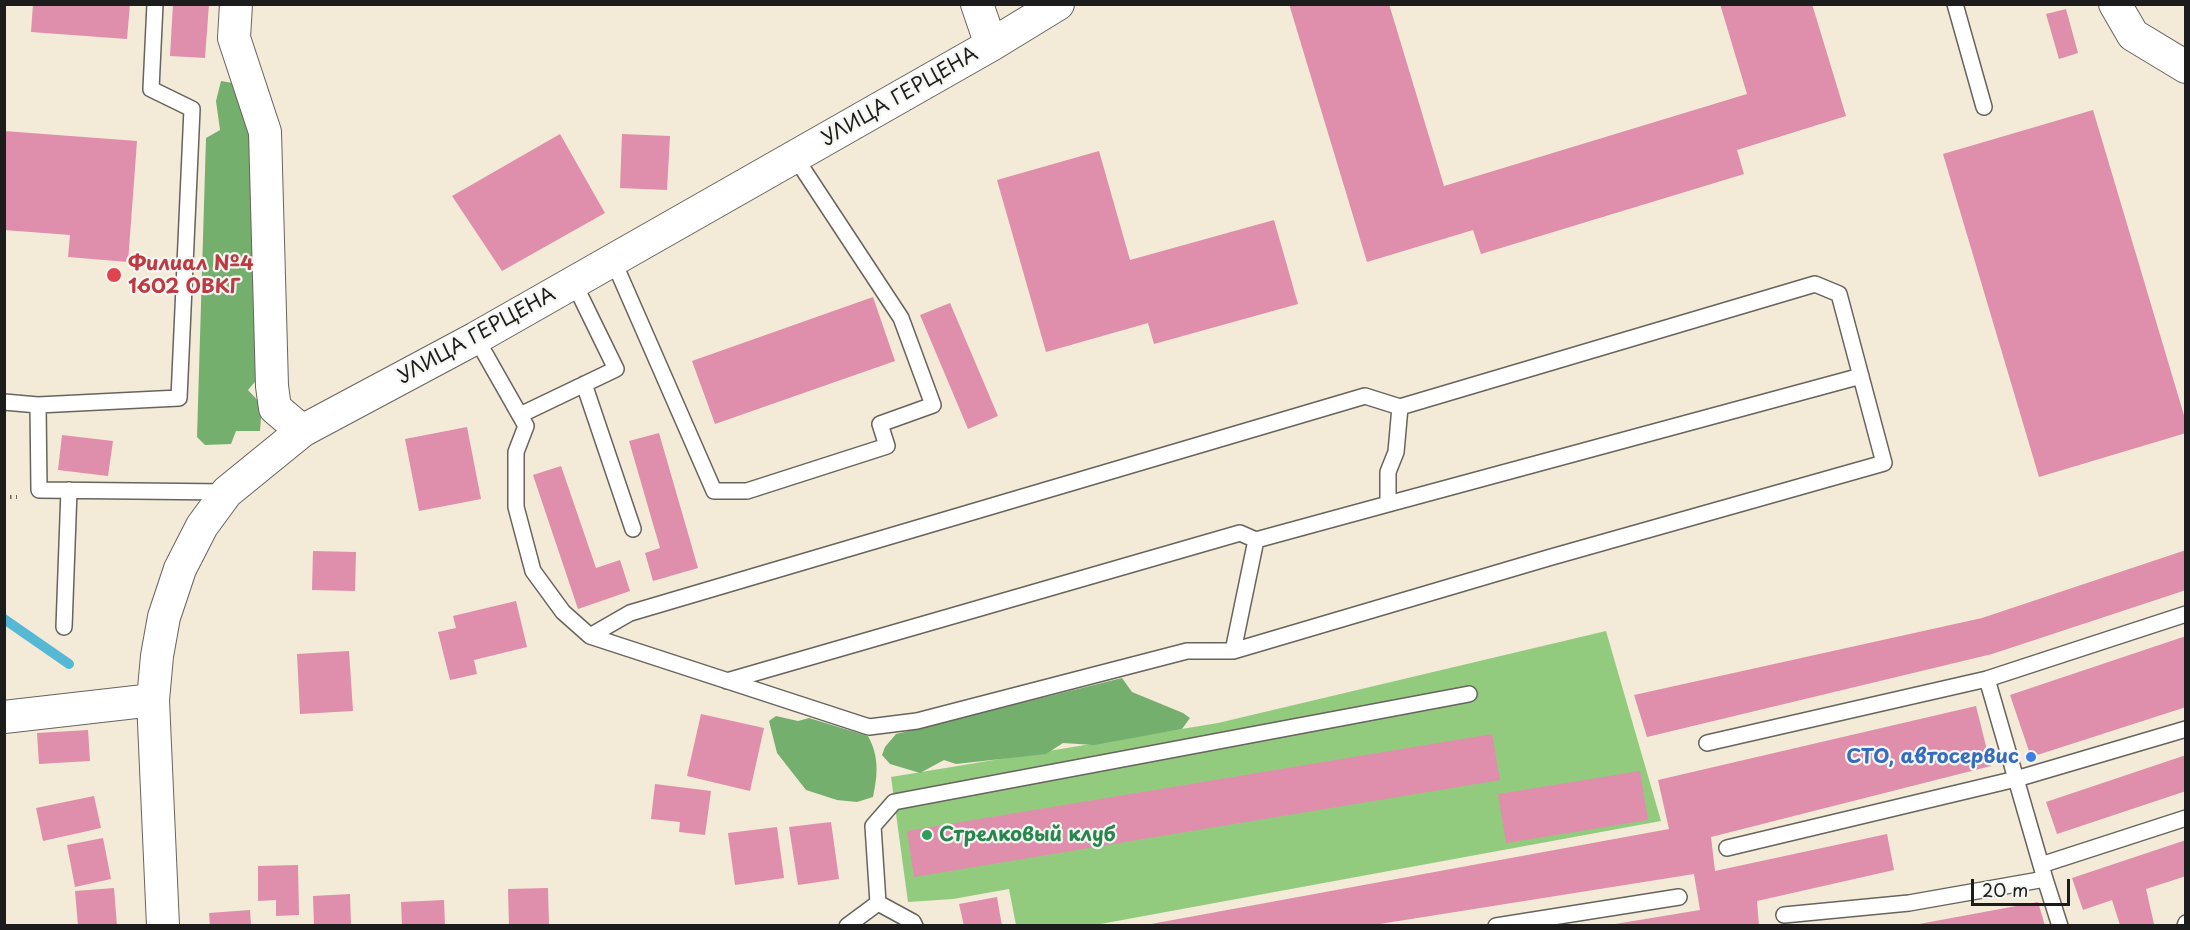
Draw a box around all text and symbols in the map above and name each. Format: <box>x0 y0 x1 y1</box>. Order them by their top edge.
street label: УЛИЦА ГЕРЦЕНА <box>817 42 983 152</box>
place label: Филиал №4 1602 ОВКГ <box>128 252 254 299</box>
marker: Филиал №4 1602 ОВКГ <box>105 266 123 284</box>
street label: УЛИЦА ГЕРЦЕНА <box>394 283 560 389</box>
place label: СТО, автосервис <box>1846 745 2019 769</box>
marker: СТО, автосервис <box>2024 750 2038 764</box>
place label: Стрелковый клуб <box>939 823 1116 847</box>
marker: Стрелковый клуб <box>920 828 934 842</box>
scale bar <box>1974 867 2073 905</box>
text: 20 m <box>1982 876 2028 903</box>

